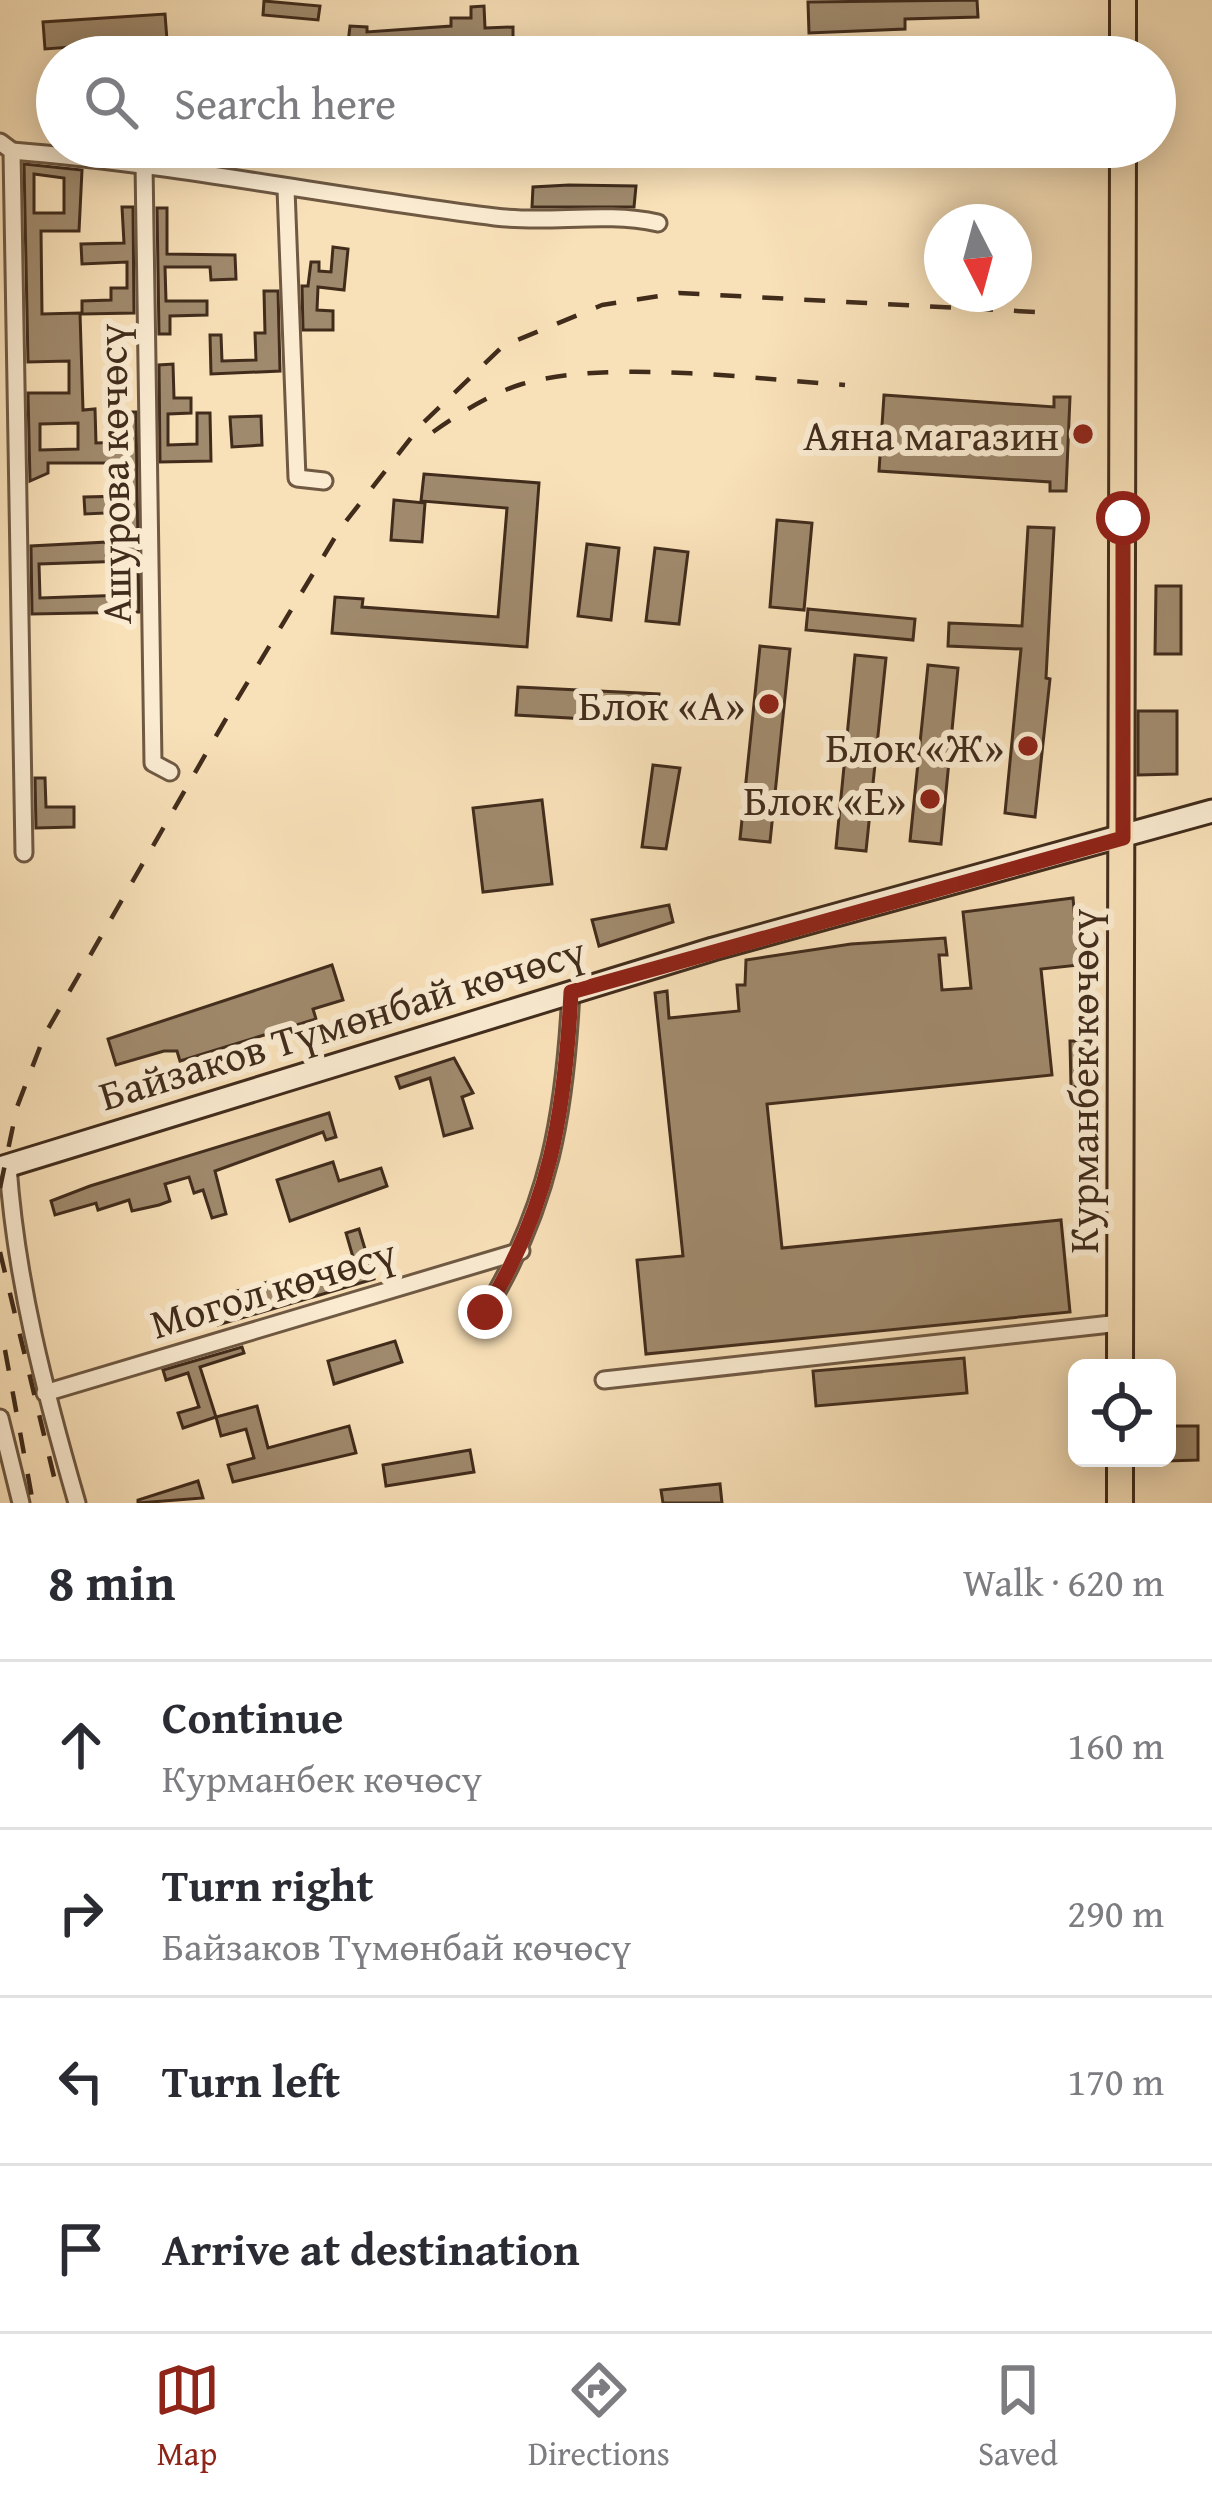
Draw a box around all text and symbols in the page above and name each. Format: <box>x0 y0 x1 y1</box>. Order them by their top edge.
search box <box>36 36 1176 168</box>
icon: search <box>78 69 144 135</box>
text: Search here <box>174 70 396 135</box>
north arrow <box>924 204 1032 312</box>
street label: Ашурова көчөсү <box>80 323 146 625</box>
place label: Аяна магазин <box>803 404 1059 465</box>
marker: Аяна магазин <box>1070 421 1096 447</box>
route start <box>1096 491 1150 545</box>
place label: Блок «А» <box>578 674 745 735</box>
marker: Блок «А» <box>756 691 782 717</box>
place label: Блок «Ж» <box>826 716 1004 777</box>
marker: Блок «Ж» <box>1015 733 1041 759</box>
place label: Блок «Е» <box>744 769 906 830</box>
marker: Блок «Е» <box>917 786 943 812</box>
street label: Курманбек көчөсү <box>1052 909 1113 1253</box>
street label: Байзаков Түмөнбай көчөсү <box>91 919 593 1125</box>
street label: Могол көчөсү <box>143 1221 403 1353</box>
route end <box>458 1285 512 1339</box>
map controls <box>1068 1359 1176 1467</box>
button: locate <box>1068 1359 1176 1467</box>
text: 8 min <box>48 1544 175 1619</box>
text: Walk · 620 m <box>963 1553 1164 1610</box>
text: Continue <box>162 1684 343 1749</box>
icon: ahead <box>48 1712 114 1778</box>
text: 160 m <box>1067 1716 1164 1773</box>
text: Курманбек көчөсү <box>162 1749 482 1806</box>
text: Turn right <box>162 1852 374 1917</box>
icon: right <box>48 1880 114 1946</box>
text: 290 m <box>1067 1884 1164 1941</box>
text: Байзаков Түмөнбай көчөсү <box>162 1917 631 1974</box>
icon: left <box>48 2048 114 2114</box>
text: Turn left <box>162 2048 340 2113</box>
text: 170 m <box>1067 2052 1164 2109</box>
icon: arrive <box>48 2216 114 2282</box>
text: Arrive at destination <box>162 2216 580 2281</box>
tab: Map <box>154 2357 220 2477</box>
tab: Directions <box>528 2357 670 2477</box>
tab: Saved <box>978 2357 1058 2477</box>

